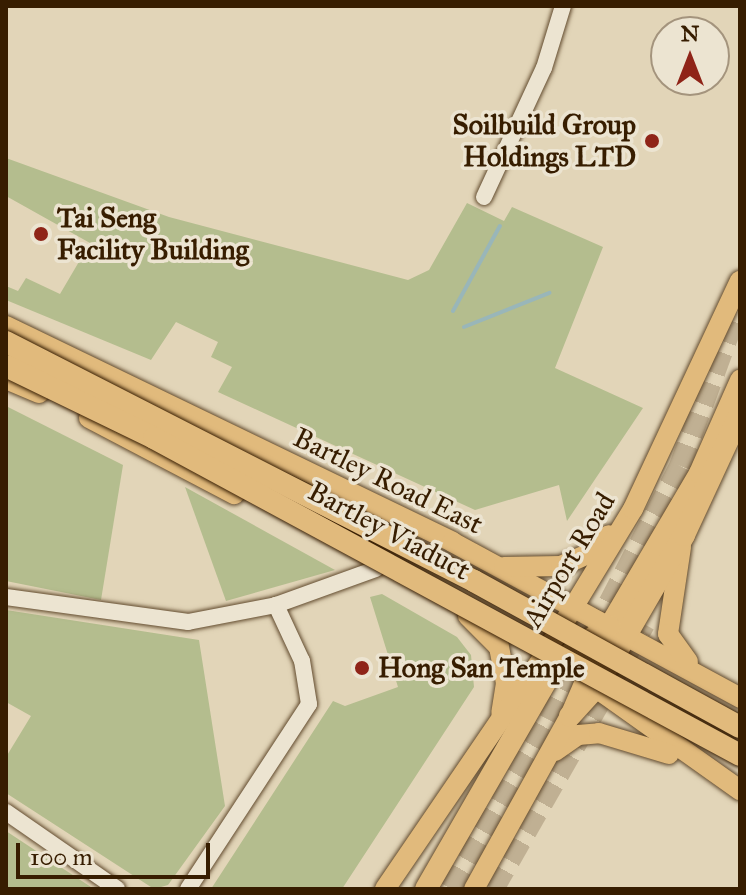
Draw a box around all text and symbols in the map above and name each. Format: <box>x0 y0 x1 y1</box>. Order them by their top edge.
north arrow <box>650 16 730 96</box>
text: N <box>681 20 699 47</box>
place label: Soilbuild Group Holdings LTD <box>453 108 636 174</box>
marker: Soilbuild Group Holdings LTD <box>643 132 661 150</box>
place label: Tai Seng Facility Building <box>57 201 249 267</box>
marker: Tai Seng Facility Building <box>32 225 50 243</box>
street label: Bartley Road East <box>288 421 488 541</box>
street label: Bartley Viaduct <box>302 474 476 588</box>
street label: Airport Road <box>516 486 622 634</box>
place label: Hong San Temple <box>378 651 585 685</box>
marker: Hong San Temple <box>353 659 371 677</box>
scale bar <box>20 827 214 877</box>
text: 100 m <box>30 842 93 872</box>

